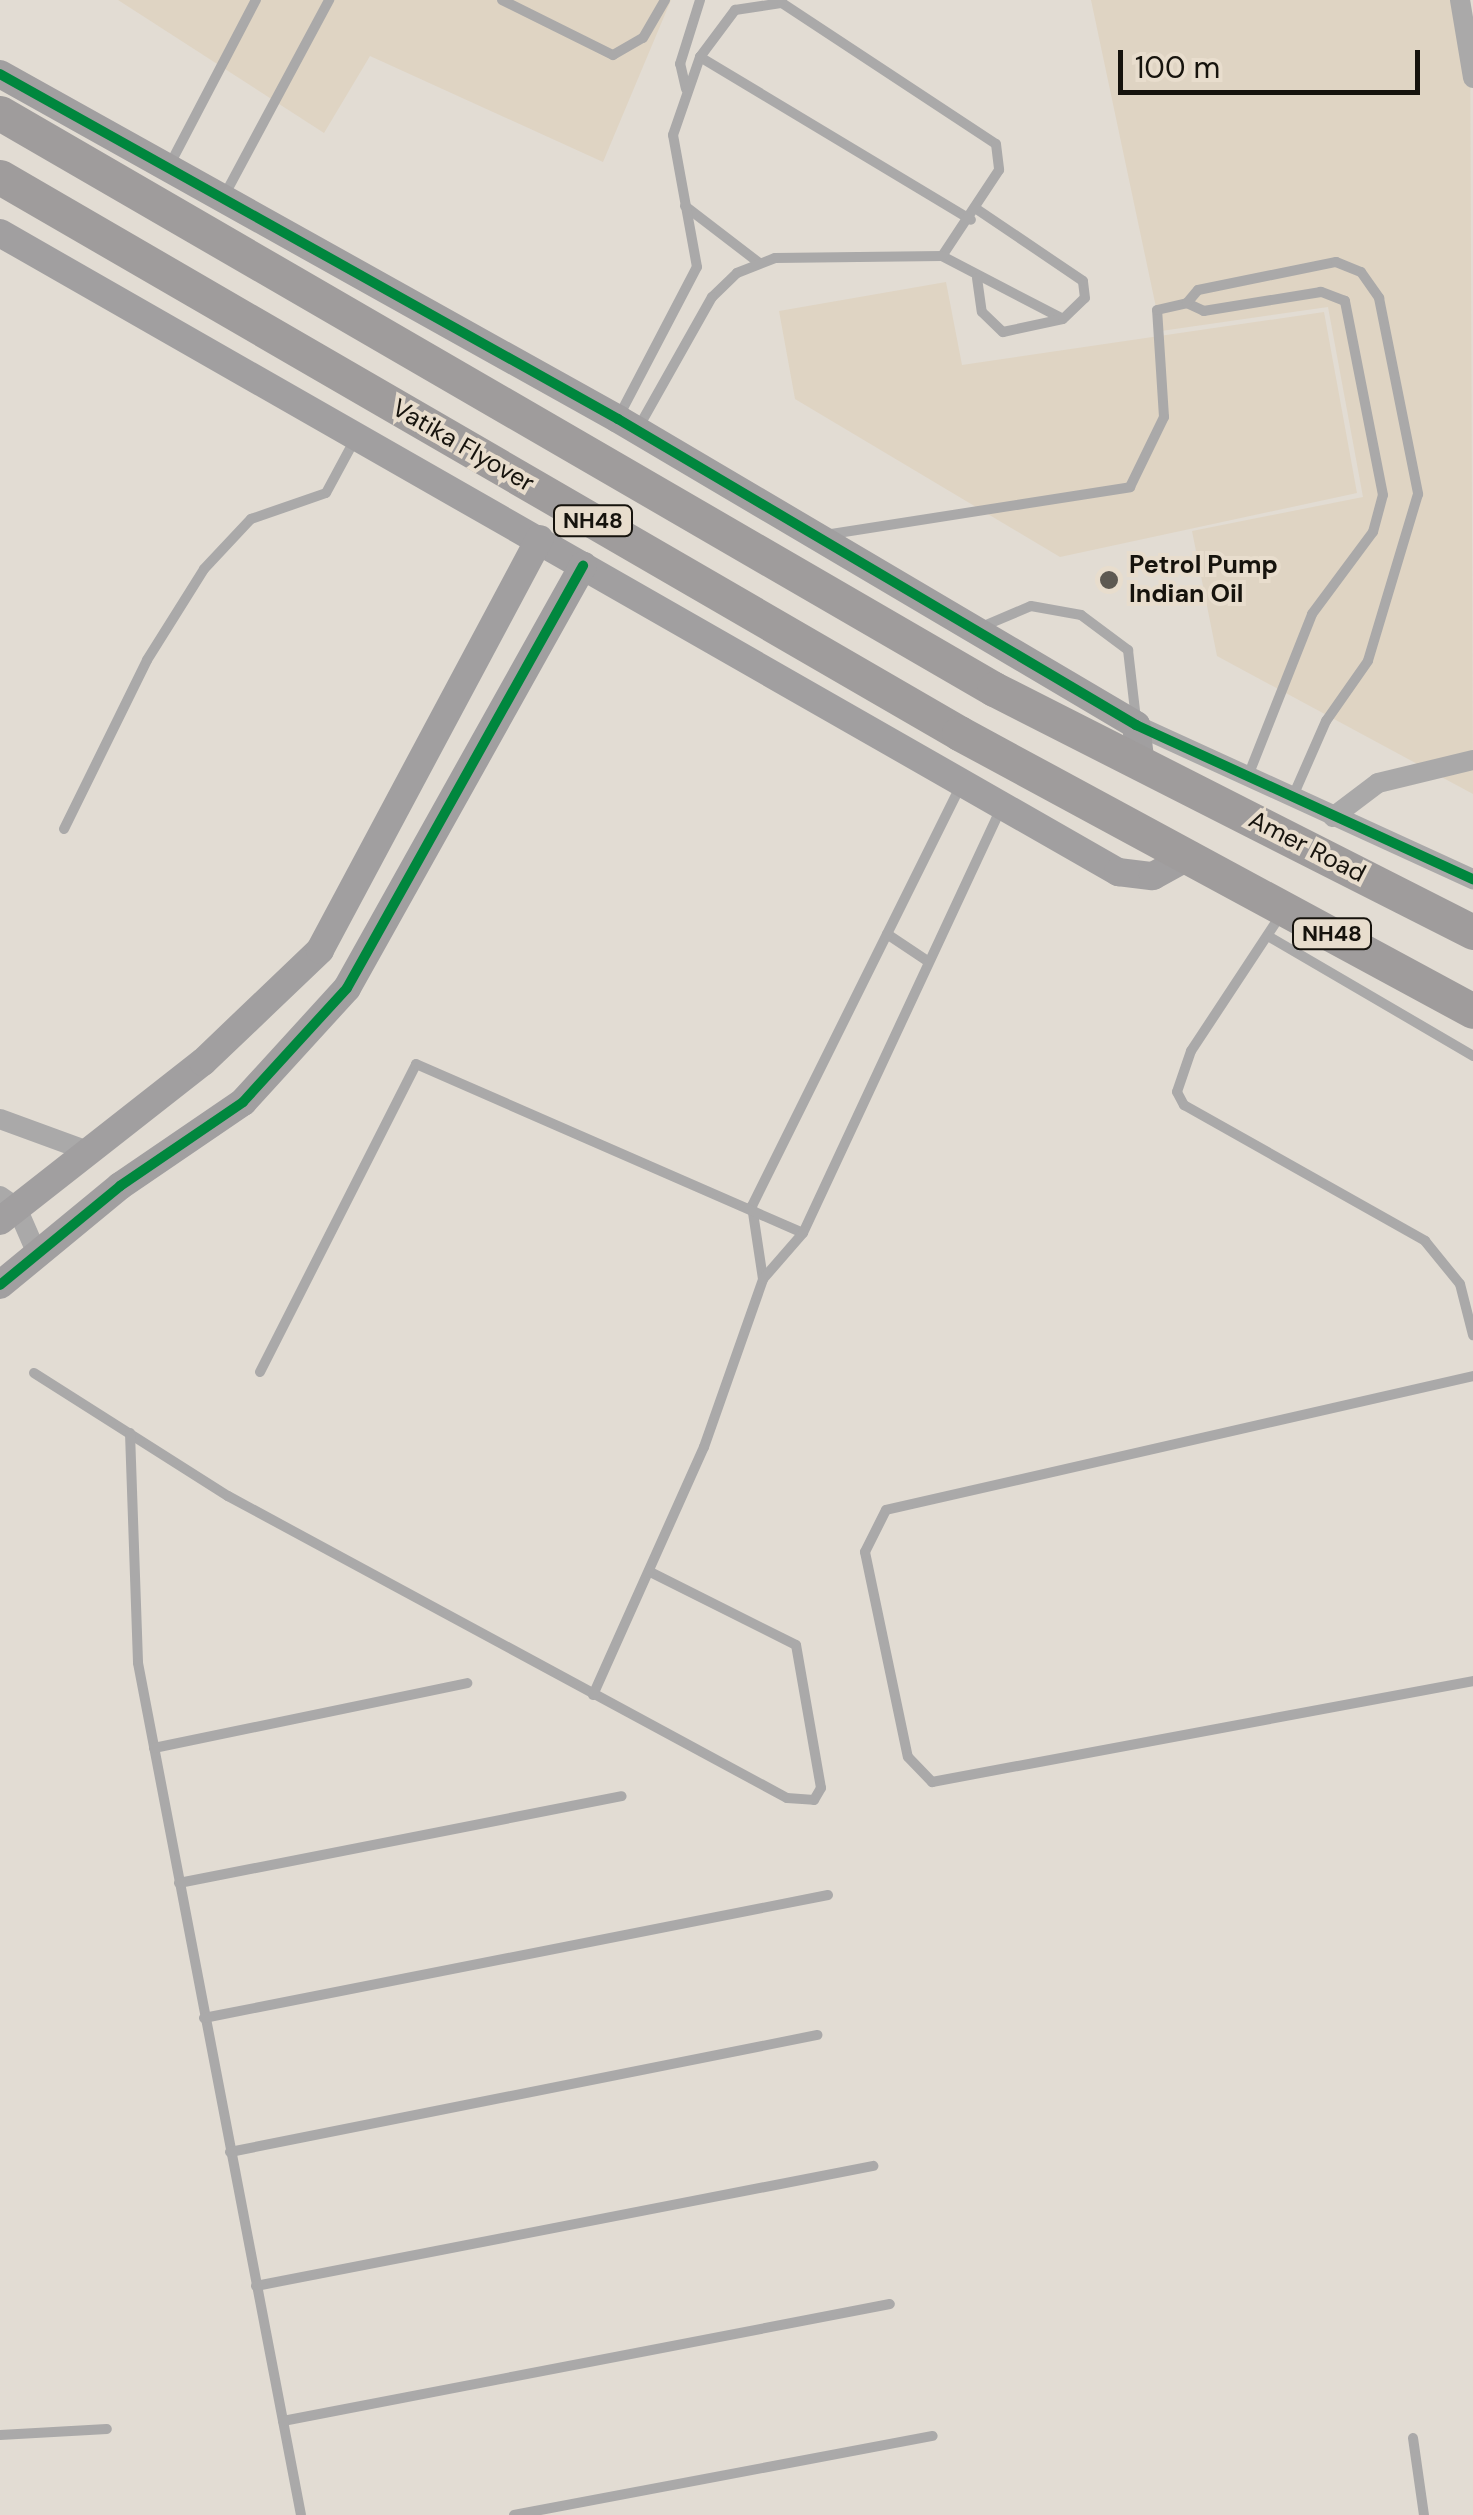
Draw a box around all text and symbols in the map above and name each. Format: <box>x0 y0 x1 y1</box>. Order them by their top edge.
scale bar <box>1123 30 1426 92</box>
text: 100 m <box>1135 48 1220 87</box>
street label: Vatika Flyover <box>387 393 539 499</box>
road number: NH48 <box>553 504 633 538</box>
place label: Petrol Pump Indian Oil <box>1129 551 1278 610</box>
marker: Petrol Pump Indian Oil <box>1098 569 1120 591</box>
street label: Amer Road <box>1244 805 1370 889</box>
road number: NH48 <box>1292 917 1372 951</box>

